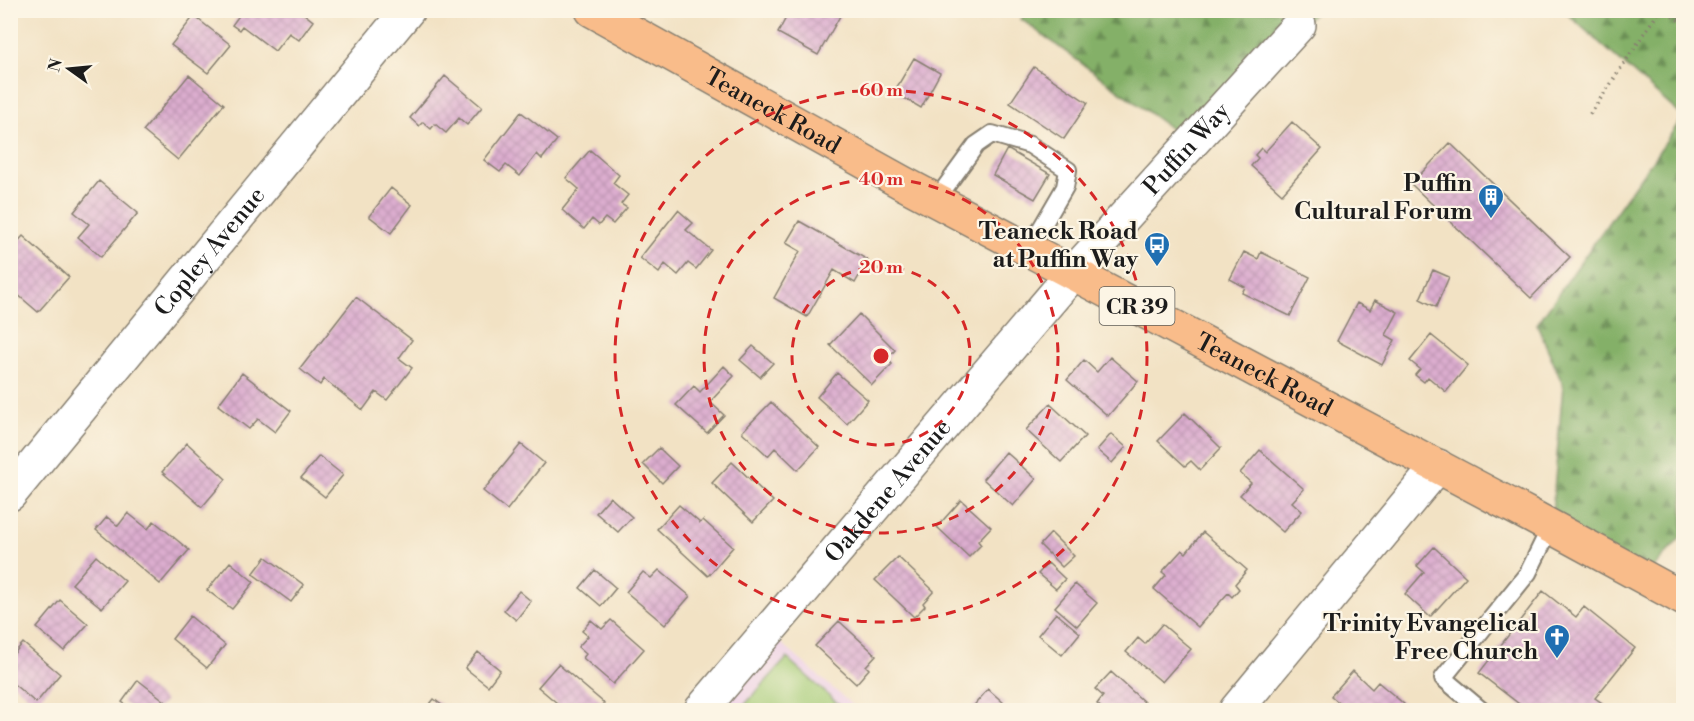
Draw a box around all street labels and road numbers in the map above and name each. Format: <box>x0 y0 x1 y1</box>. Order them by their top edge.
street label: Teaneck Road <box>699 62 846 161</box>
street label: Puffin Way <box>1137 97 1237 202</box>
street label: Copley Avenue <box>148 181 272 323</box>
road number: CR 39 <box>1100 287 1174 325</box>
street label: Teaneck Road <box>1190 327 1338 424</box>
street label: Oakdene Avenue <box>819 413 958 570</box>

